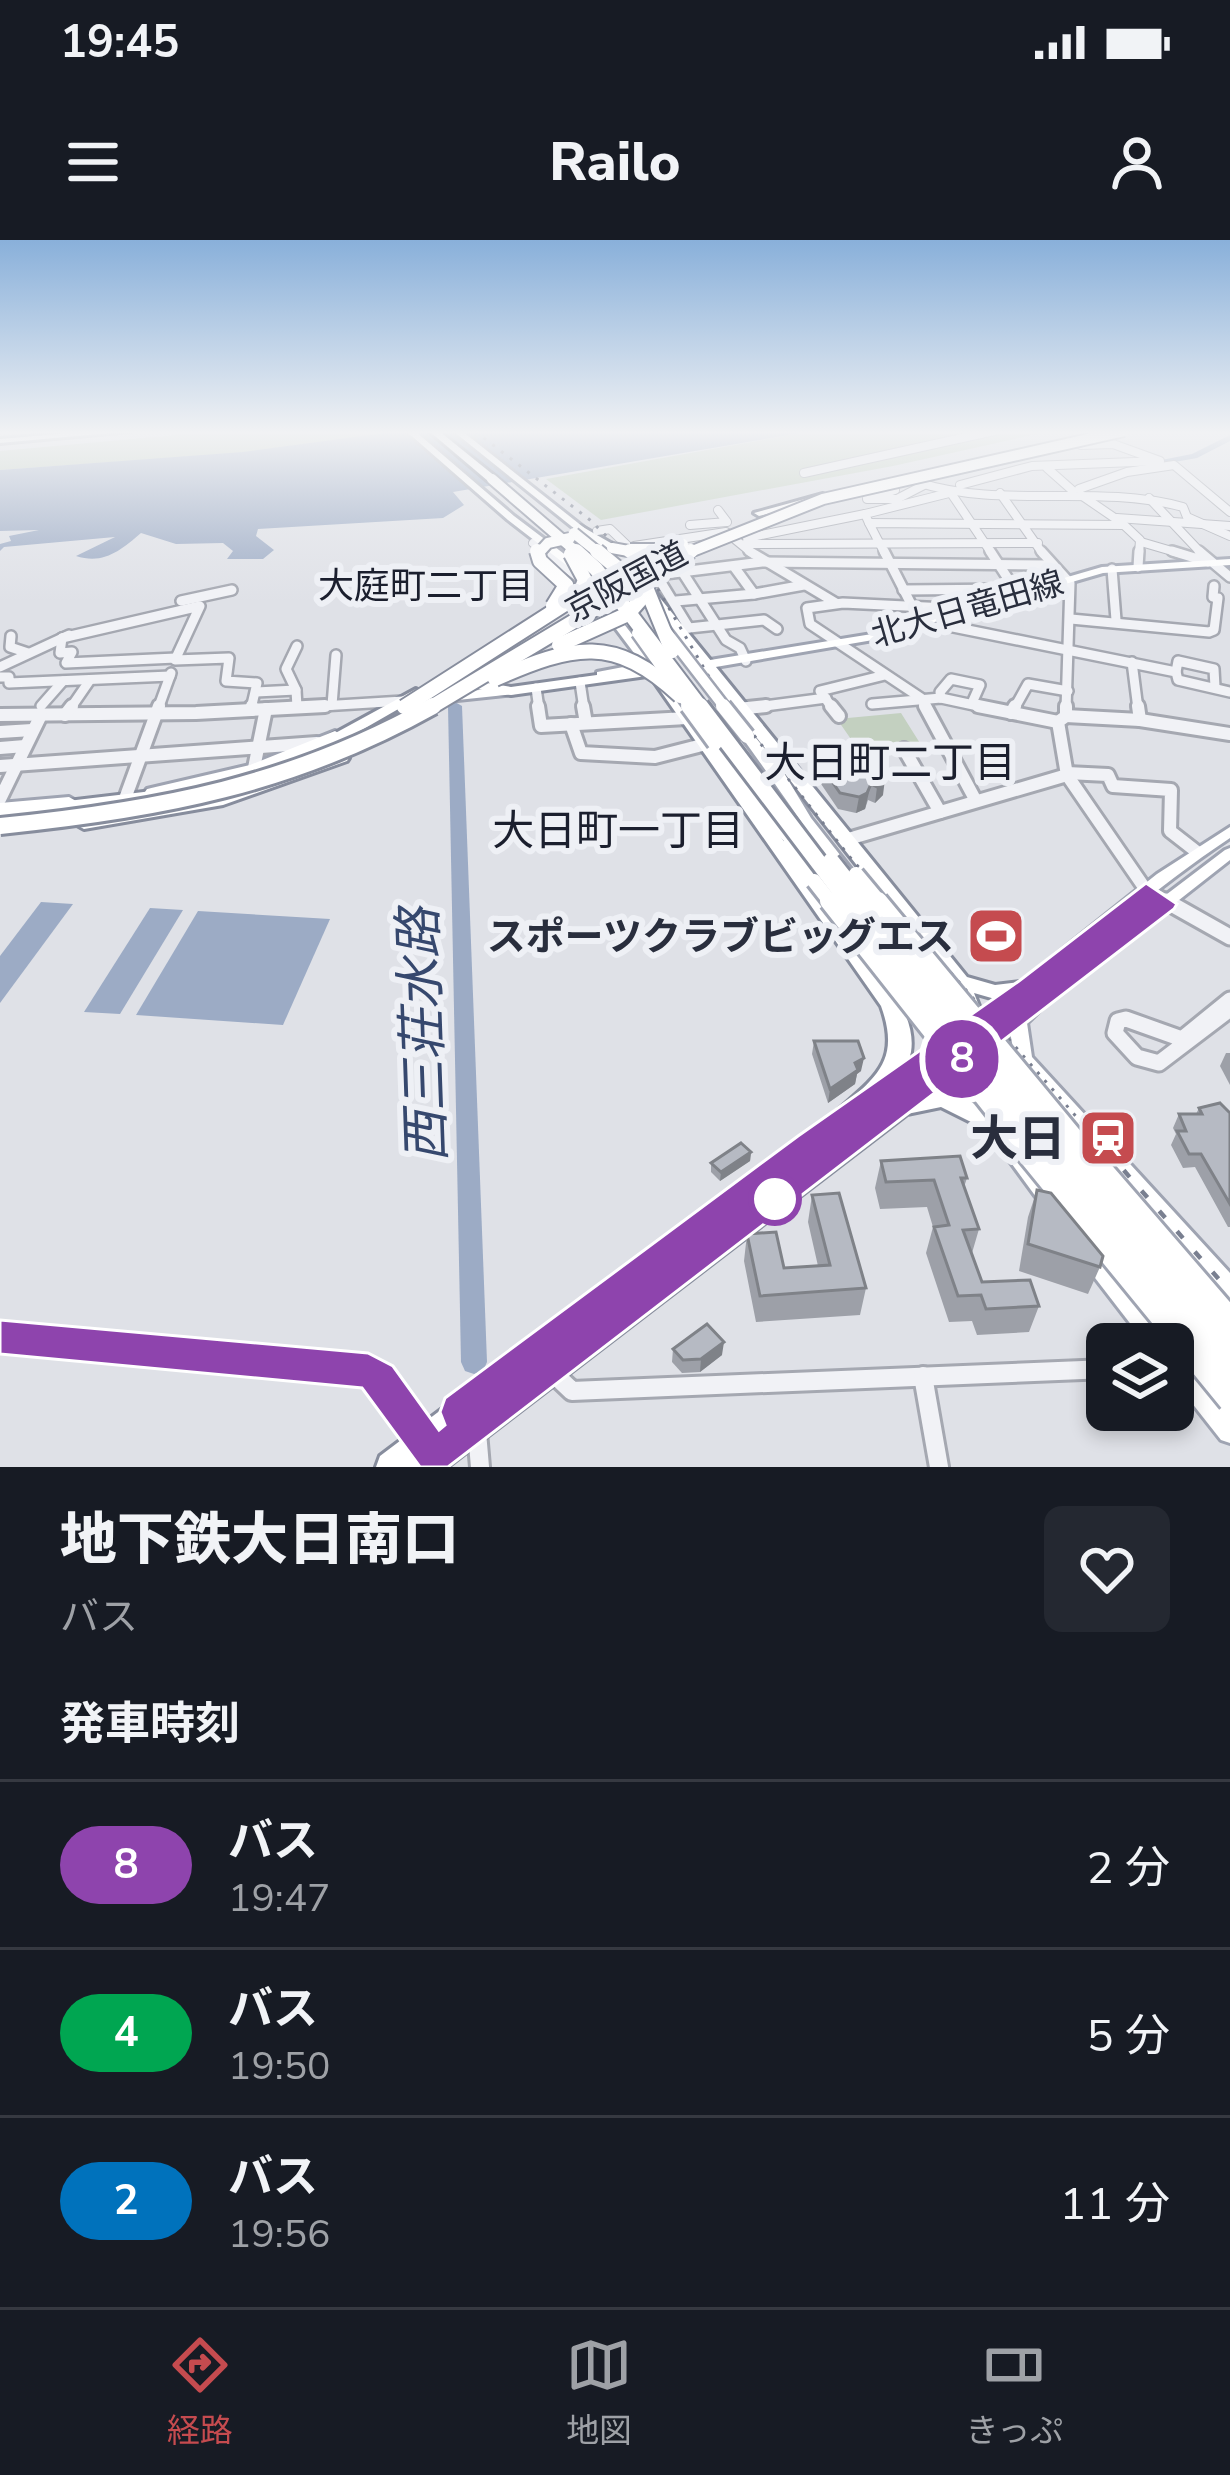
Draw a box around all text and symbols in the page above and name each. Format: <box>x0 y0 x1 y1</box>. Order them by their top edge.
text: 19:45 <box>60 12 179 73</box>
text: Railo <box>549 125 681 199</box>
icon: menu <box>60 129 126 195</box>
icon: person <box>1104 129 1170 195</box>
street label: 京阪国道 <box>558 531 696 633</box>
street label: 北大日竜田線 <box>866 561 1069 658</box>
district label: 大庭町二丁目 <box>318 562 534 611</box>
district label: 大日町二丁目 <box>764 735 1016 792</box>
district label: 大日町一丁目 <box>492 803 744 860</box>
water label: 西三荘水路 <box>383 902 462 1164</box>
sports icon: スポーツクラブビッグエス <box>965 905 1027 967</box>
place label: スポーツクラブビッグエス <box>487 911 954 964</box>
line badge: 8 <box>923 1020 1001 1098</box>
text: 8 <box>949 1030 975 1087</box>
place label: 大日 <box>970 1106 1066 1172</box>
station icon: 大日 <box>1077 1107 1139 1169</box>
unlabelled marker <box>750 1174 800 1224</box>
map controls <box>1086 1323 1194 1431</box>
button: layers <box>1086 1323 1194 1431</box>
text: 地下鉄大日南口 <box>60 1501 459 1579</box>
button: heart <box>1044 1506 1170 1632</box>
text: バス <box>60 1591 138 1644</box>
text: 発車時刻 <box>60 1694 240 1755</box>
text: バス <box>228 1811 318 1872</box>
text: 8 <box>113 1836 139 1893</box>
text: 2 分 <box>1086 1838 1170 1899</box>
text: 19:47 <box>228 1872 331 1925</box>
text: バス <box>228 1979 318 2040</box>
text: 4 <box>113 2004 139 2061</box>
text: 5 分 <box>1086 2006 1170 2067</box>
text: 19:50 <box>228 2040 331 2093</box>
text: バス <box>228 2147 318 2208</box>
text: 2 <box>113 2172 139 2229</box>
text: 11 分 <box>1059 2174 1170 2235</box>
text: 19:56 <box>228 2208 331 2261</box>
tab: 経路 <box>167 2332 233 2454</box>
tab: 地図 <box>566 2332 632 2454</box>
tab: きっぷ <box>966 2332 1063 2454</box>

